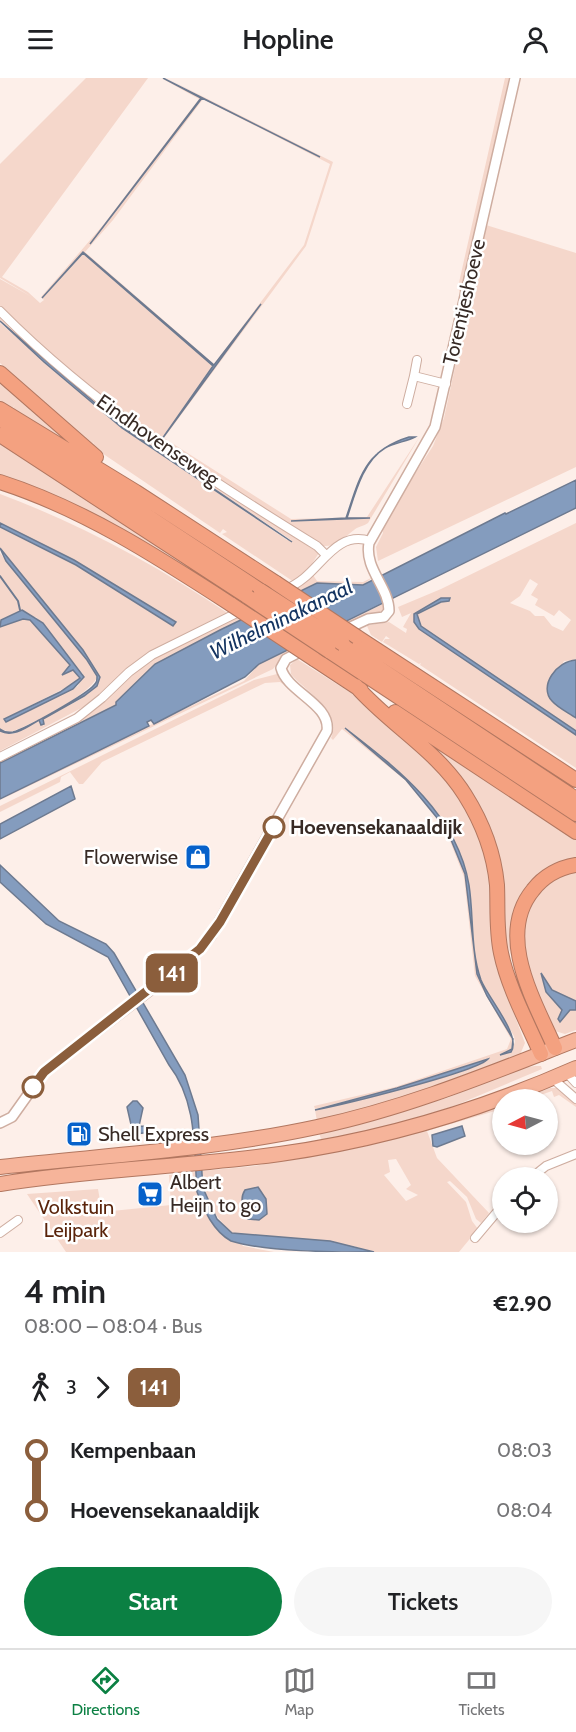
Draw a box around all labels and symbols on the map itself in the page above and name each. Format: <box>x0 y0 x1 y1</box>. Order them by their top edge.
street label: Torentjeshoeve <box>438 237 490 367</box>
street label: Eindhovenseweg <box>92 389 225 492</box>
water label: Wilhelminakanaal <box>205 574 357 664</box>
place label: Hoevensekanaaldijk <box>290 815 462 839</box>
marker: Hoevensekanaaldijk <box>263 816 285 838</box>
shop icon: Flowerwise <box>183 842 213 872</box>
place label: Flowerwise <box>84 845 178 869</box>
line badge: 141 <box>138 954 207 992</box>
unlabelled marker <box>22 1076 44 1098</box>
north arrow <box>492 1089 558 1155</box>
fuel station icon: Shell Express <box>64 1119 94 1149</box>
place label: Shell Express <box>98 1122 209 1146</box>
place label: Albert Heijn to go <box>170 1170 261 1217</box>
supermarket icon: Albert Heijn to go <box>135 1179 165 1209</box>
park label: Volkstuin Leijpark <box>38 1195 114 1242</box>

